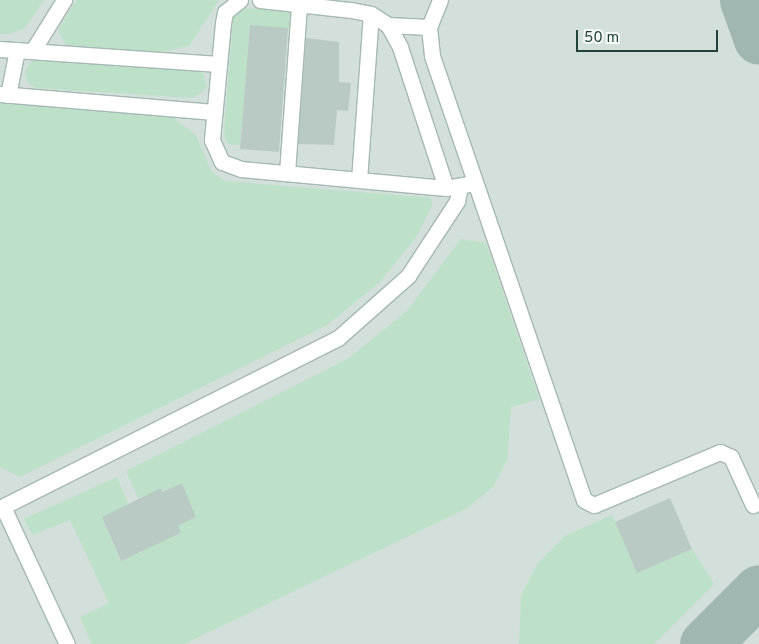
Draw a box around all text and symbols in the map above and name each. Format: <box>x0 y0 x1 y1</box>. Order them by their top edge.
scale bar <box>579 20 722 52</box>
text: 50 m <box>584 29 619 48</box>

